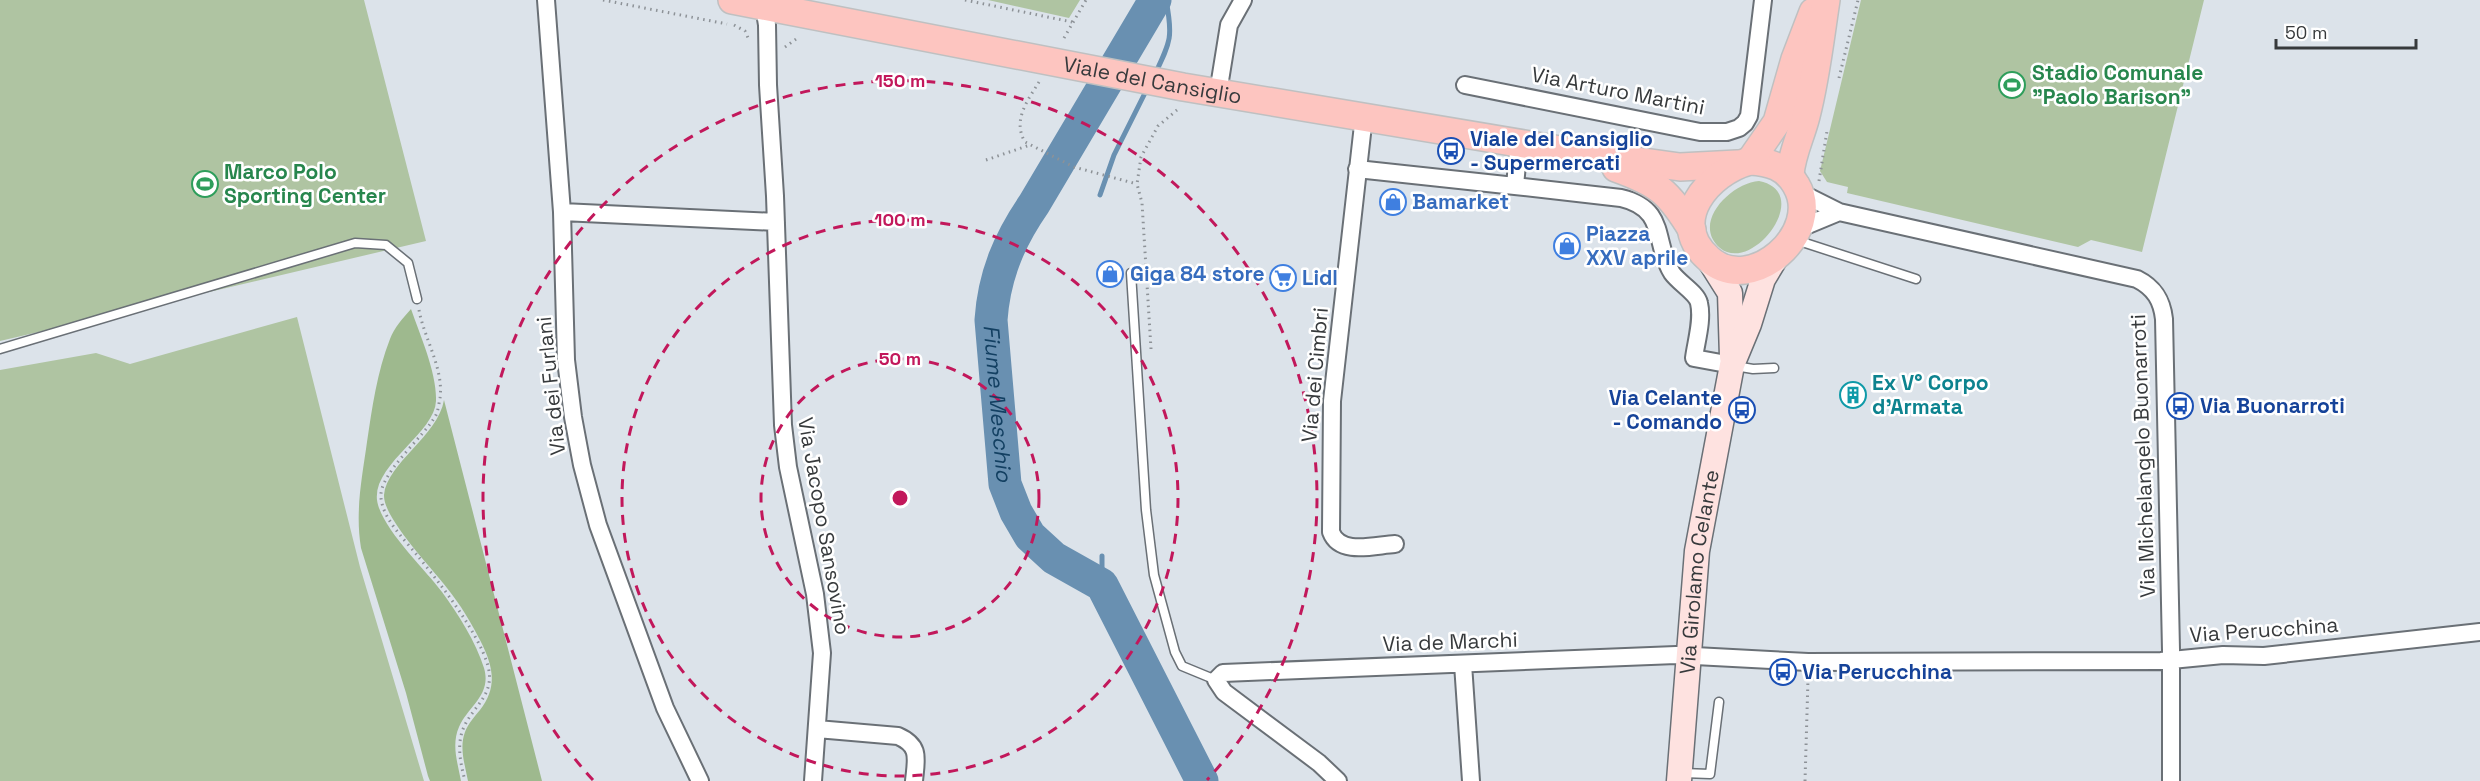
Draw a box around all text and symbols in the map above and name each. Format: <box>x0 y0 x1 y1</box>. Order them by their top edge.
scale bar <box>2276 12 2416 50</box>
text: 50 m <box>2285 21 2327 44</box>
street label: Viale del Cansiglio <box>1061 50 1244 110</box>
place label: Stadio Comunale "Paolo Barison" <box>2032 59 2203 110</box>
street label: Via Arturo Martini <box>1529 60 1707 121</box>
text: 150 m <box>875 69 925 92</box>
sports icon: Stadio Comunale "Paolo Barison" <box>1997 70 2027 100</box>
place label: Viale del Cansiglio - Supermercati <box>1470 125 1653 176</box>
bus stop icon: Viale del Cansiglio - Supermercati <box>1436 136 1466 166</box>
place label: Marco Polo Sporting Center <box>224 158 386 209</box>
sports icon: Marco Polo Sporting Center <box>190 169 220 199</box>
shop icon: Bamarket <box>1378 187 1408 217</box>
place label: Bamarket <box>1412 188 1509 215</box>
text: 100 m <box>874 208 926 231</box>
place label: Piazza XXV aprile <box>1586 220 1688 271</box>
shop icon: Piazza XXV aprile <box>1552 231 1582 261</box>
shop icon: Giga 84 store <box>1095 259 1125 289</box>
place label: Giga 84 store <box>1130 260 1265 287</box>
supermarket icon: Lidl <box>1268 263 1298 293</box>
place label: Lidl <box>1302 264 1338 291</box>
street label: Via dei Cimbri <box>1295 306 1334 444</box>
street label: Via Michelangelo Buonarroti <box>2124 314 2161 598</box>
street label: Via dei Furlani <box>530 315 571 457</box>
water label: Fiume Meschio <box>977 323 1019 484</box>
text: 50 m <box>879 347 921 370</box>
place label: Ex V° Corpo d'Armata <box>1872 369 1989 420</box>
building icon: Ex V° Corpo d'Armata <box>1838 380 1868 410</box>
place label: Via Celante - Comando <box>1609 384 1722 435</box>
bus stop icon: Via Buonarroti <box>2165 391 2195 421</box>
place label: Via Buonarroti <box>2200 392 2345 419</box>
bus stop icon: Via Celante - Comando <box>1727 395 1757 425</box>
street label: Via Jacopo Sansovino <box>792 415 857 637</box>
street label: Via Girolamo Celante <box>1673 467 1725 676</box>
centre of rings <box>890 488 910 508</box>
street label: Via Perucchina <box>2189 611 2339 648</box>
street label: Via de Marchi <box>1382 626 1518 657</box>
bus stop icon: Via Perucchina <box>1768 657 1798 687</box>
place label: Via Perucchina <box>1802 658 1952 685</box>

